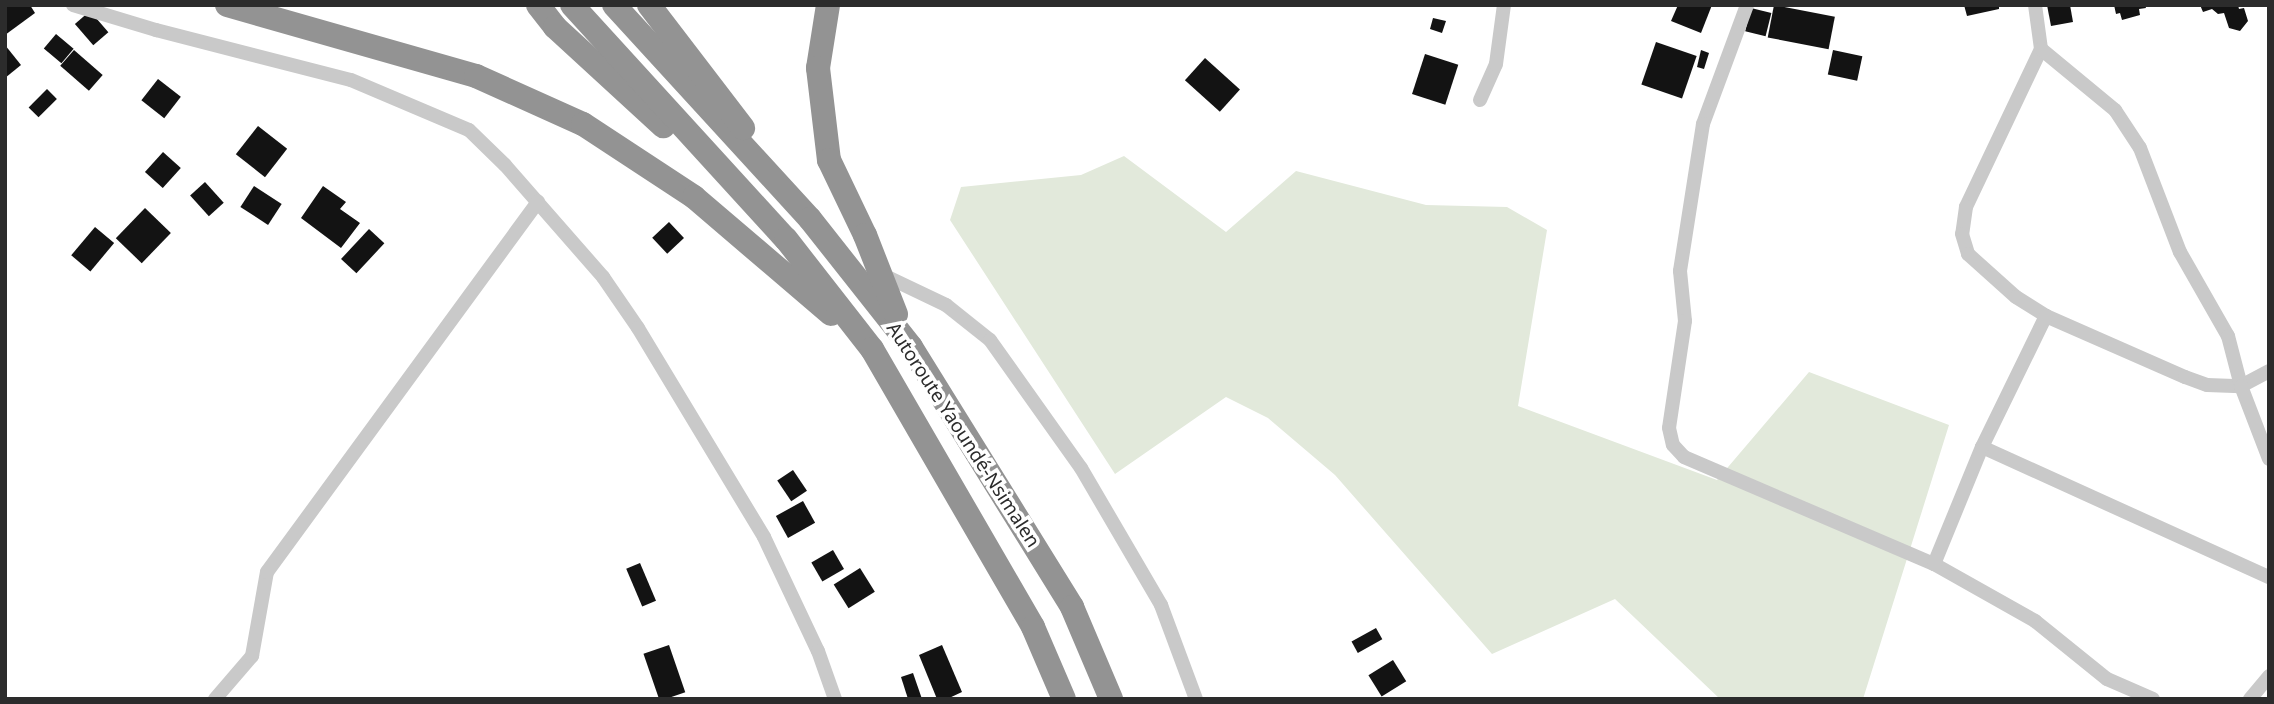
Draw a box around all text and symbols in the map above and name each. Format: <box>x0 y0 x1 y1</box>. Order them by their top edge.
street label: Autoroute Yaoundé-Nsimalen <box>882 318 1044 552</box>

